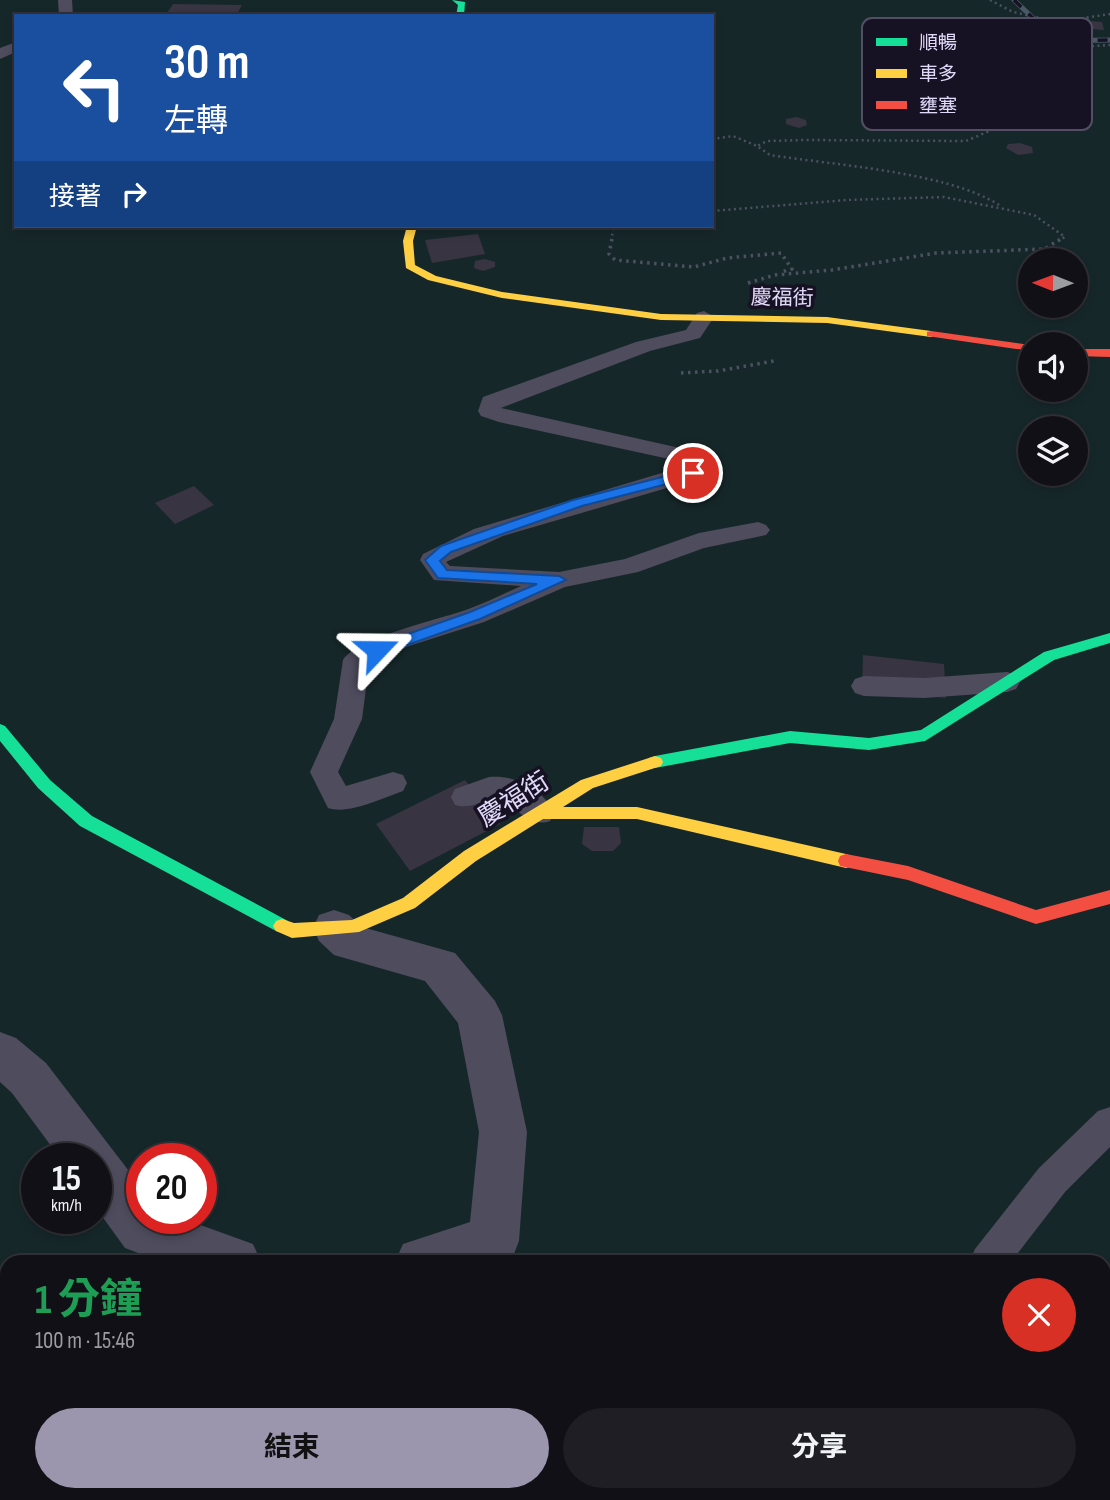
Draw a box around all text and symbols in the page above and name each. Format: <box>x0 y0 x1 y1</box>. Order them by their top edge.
legend <box>862 18 1092 130</box>
text: 順暢 <box>919 32 957 55</box>
text: 30 m <box>164 34 249 93</box>
icon: left <box>49 42 140 133</box>
text: 車多 <box>919 63 957 86</box>
text: 壅塞 <box>919 95 957 118</box>
text: 左轉 <box>164 102 228 141</box>
icon: right <box>115 175 153 213</box>
text: 接著 <box>49 182 101 213</box>
north arrow <box>1018 248 1088 318</box>
map controls <box>1018 248 1088 486</box>
street label: 慶福街 <box>750 285 814 311</box>
button: sound <box>1018 332 1088 402</box>
button: layers <box>1018 416 1088 486</box>
pin <box>663 443 723 503</box>
icon: arrive <box>674 454 712 492</box>
position arrow <box>340 613 414 687</box>
street label: 慶福街 <box>473 766 555 834</box>
speed limit sign: 20 <box>126 1143 217 1234</box>
text: 15 <box>52 1158 81 1201</box>
text: km/h <box>51 1195 82 1216</box>
text: 1 分鐘 <box>35 1275 142 1326</box>
button: close <box>1002 1278 1076 1352</box>
text: 100 m · 15:46 <box>35 1327 135 1355</box>
button: 結束 <box>35 1408 549 1488</box>
button: 分享 <box>563 1408 1076 1488</box>

